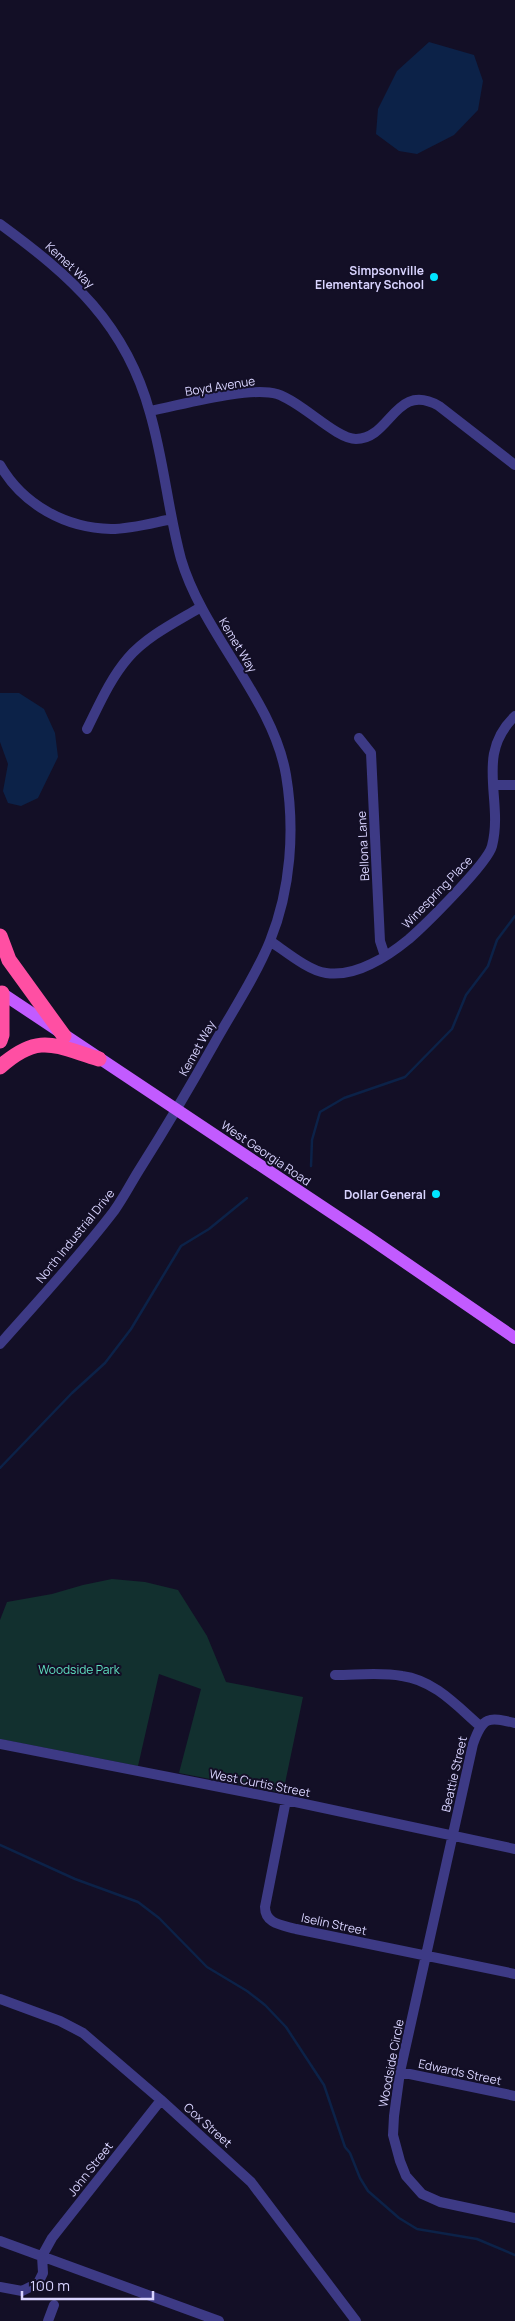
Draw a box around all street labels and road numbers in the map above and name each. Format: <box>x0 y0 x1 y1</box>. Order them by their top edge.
street label: Kemet Way <box>42 238 99 293</box>
street label: Boyd Avenue <box>184 372 256 400</box>
street label: Kemet Way <box>215 614 261 676</box>
street label: Bellona Lane <box>353 811 373 881</box>
street label: Winespring Place <box>398 852 476 932</box>
street label: Kemet Way <box>175 1017 220 1079</box>
street label: West Georgia Road <box>218 1117 314 1189</box>
street label: North Industrial Drive <box>32 1185 118 1287</box>
street label: Beattie Street <box>437 1734 471 1814</box>
street label: West Curtis Street <box>208 1765 312 1801</box>
street label: Iselin Street <box>300 1909 368 1939</box>
street label: Woodside Circle <box>374 2018 408 2108</box>
street label: Edwards Street <box>417 2055 503 2089</box>
street label: Cox Street <box>180 2099 236 2151</box>
street label: John Street <box>63 2138 117 2200</box>

